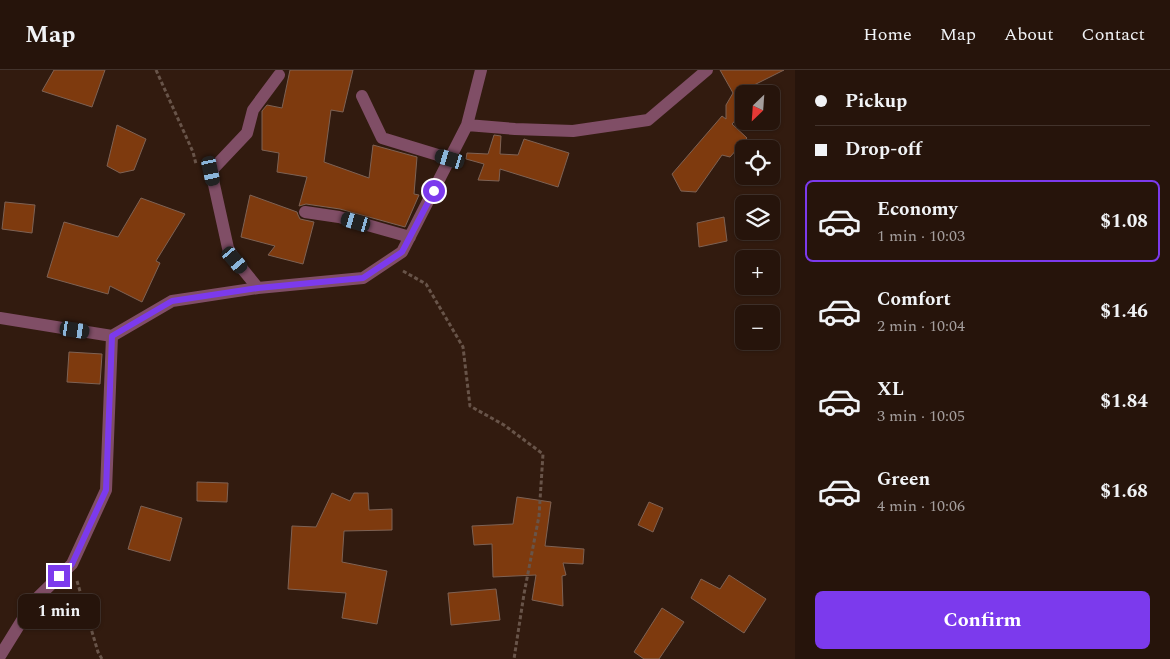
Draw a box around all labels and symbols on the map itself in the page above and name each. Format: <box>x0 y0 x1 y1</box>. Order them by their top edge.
north arrow <box>735 85 780 130</box>
car <box>433 147 466 171</box>
car <box>200 155 221 187</box>
route start <box>423 180 445 202</box>
car <box>339 211 372 233</box>
car <box>219 244 250 276</box>
car <box>59 320 90 340</box>
route end <box>48 565 70 587</box>
callout: 1 min <box>18 594 100 628</box>

